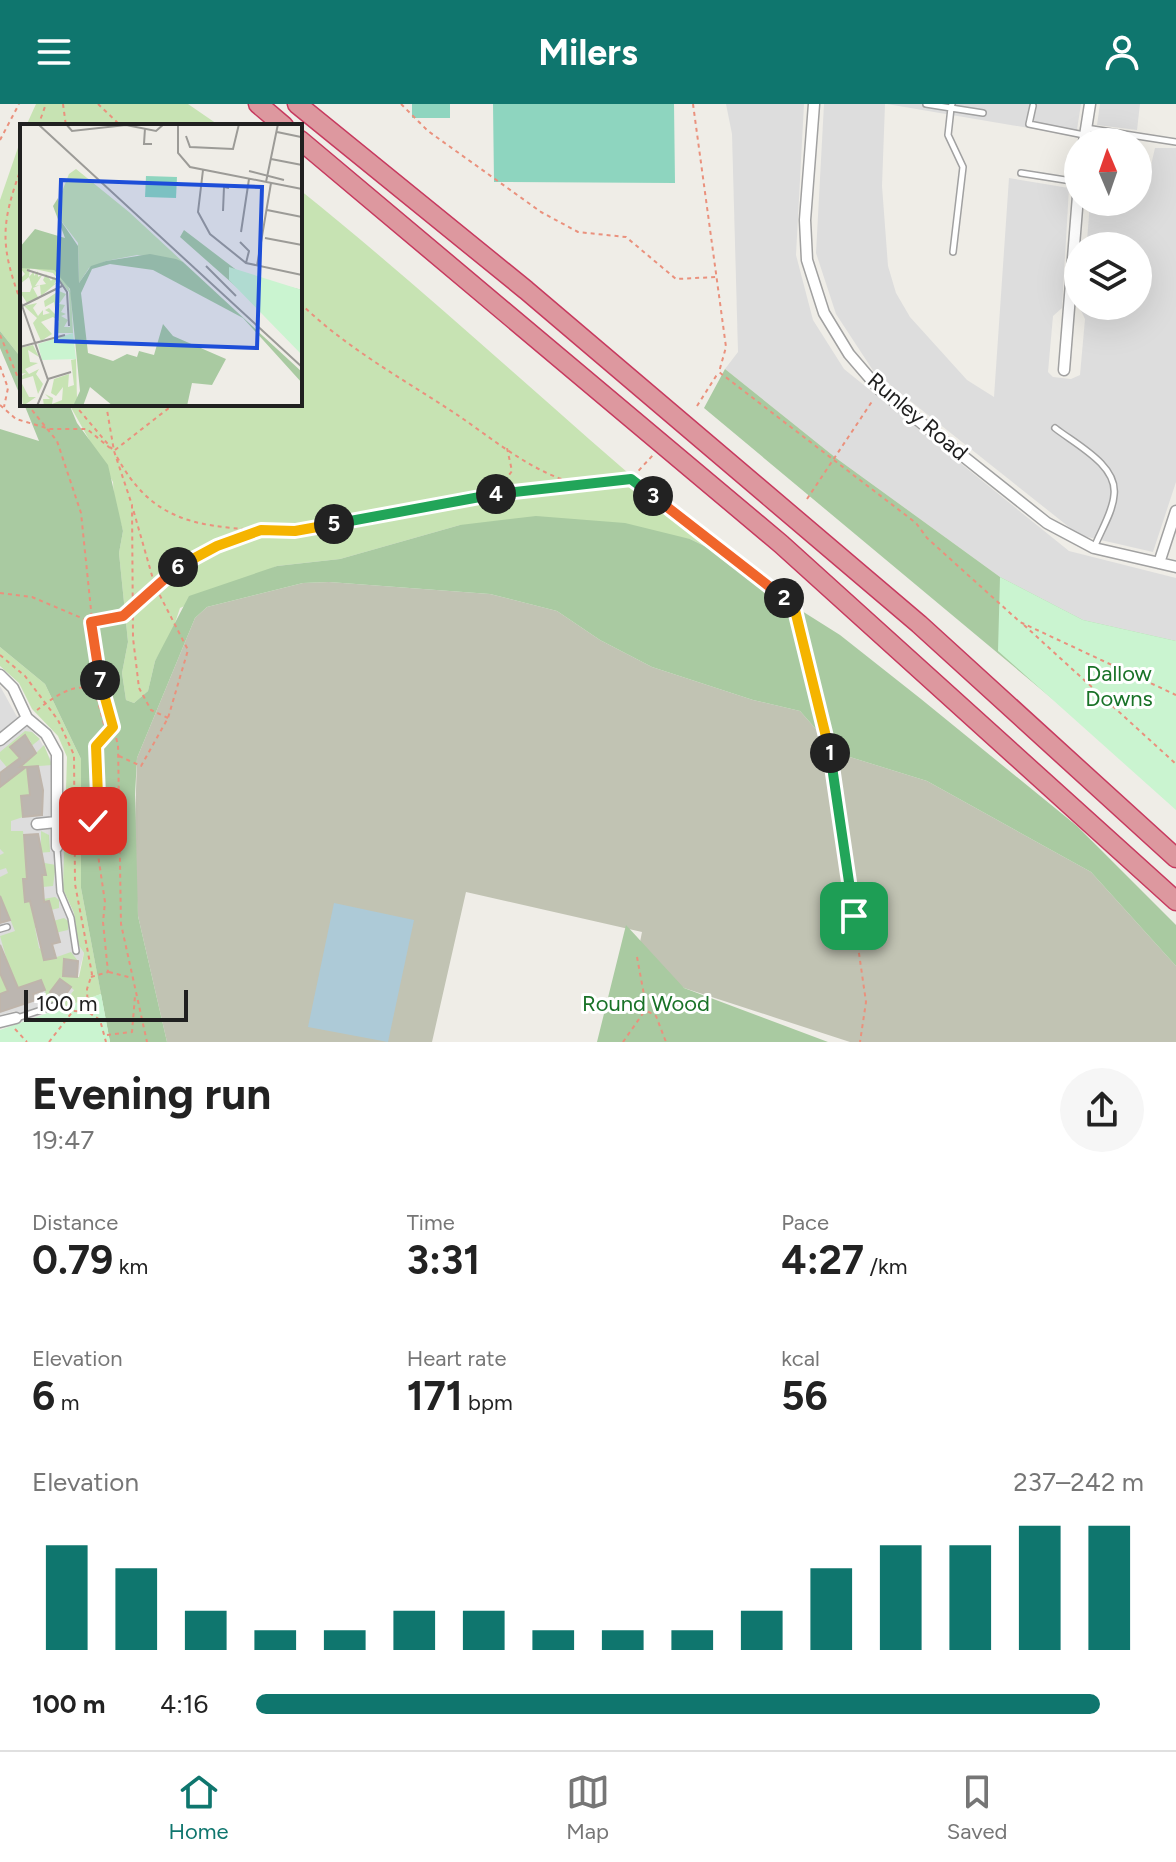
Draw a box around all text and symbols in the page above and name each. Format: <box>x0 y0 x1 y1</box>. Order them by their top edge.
icon: menu <box>32 30 76 74</box>
icon: person <box>1100 30 1144 74</box>
text: Milers <box>538 31 638 74</box>
inset map <box>20 124 302 406</box>
north arrow <box>1064 128 1152 216</box>
map controls <box>1064 128 1152 320</box>
button: layers <box>1064 232 1152 320</box>
street label: Runley Road <box>862 367 973 466</box>
pin: 4 <box>476 474 516 514</box>
pin: 3 <box>633 476 673 516</box>
text: 4 <box>489 480 503 507</box>
text: 3 <box>647 482 659 509</box>
pin: 5 <box>314 504 354 544</box>
text: 5 <box>328 510 340 537</box>
pin: 6 <box>158 547 198 587</box>
text: 6 <box>172 553 184 580</box>
pin: 2 <box>764 578 804 618</box>
text: 2 <box>778 584 790 611</box>
pin: 7 <box>80 660 120 700</box>
park label: Dallow Downs <box>1085 660 1153 712</box>
text: 7 <box>94 666 106 693</box>
pin: 1 <box>810 733 850 773</box>
text: 1 <box>825 739 835 766</box>
pin <box>59 787 127 855</box>
icon: check <box>71 799 115 843</box>
pin <box>820 882 888 950</box>
icon: arrive <box>832 894 876 938</box>
scale bar <box>24 986 188 1022</box>
text: 100 m <box>36 990 97 1017</box>
park label: Round Wood <box>582 990 710 1017</box>
text: Evening run <box>32 1067 271 1120</box>
button: share <box>1060 1068 1144 1152</box>
text: 19:47 <box>32 1124 94 1156</box>
text: Distance <box>32 1209 118 1236</box>
text: Time <box>407 1209 455 1236</box>
text: Pace <box>781 1209 829 1236</box>
text: 0.79 <box>32 1236 113 1284</box>
text: 3:31 <box>407 1236 480 1284</box>
text: 4:27 <box>781 1236 864 1284</box>
text: km <box>113 1253 148 1280</box>
text: /km <box>864 1253 907 1280</box>
text: Elevation <box>32 1345 122 1372</box>
text: Heart rate <box>407 1345 507 1372</box>
text: kcal <box>781 1345 820 1372</box>
text: 6 <box>32 1372 55 1420</box>
text: 171 <box>407 1372 463 1420</box>
text: 56 <box>781 1372 828 1420</box>
text: m <box>55 1389 79 1416</box>
text: bpm <box>463 1389 513 1416</box>
text: Elevation <box>32 1466 139 1498</box>
text: 237–242 m <box>1013 1466 1144 1498</box>
text: 100 m <box>32 1688 106 1720</box>
text: 4:16 <box>160 1688 208 1720</box>
tab: Home <box>169 1770 229 1845</box>
tab: Map <box>566 1770 610 1845</box>
tab: Saved <box>947 1770 1007 1845</box>

